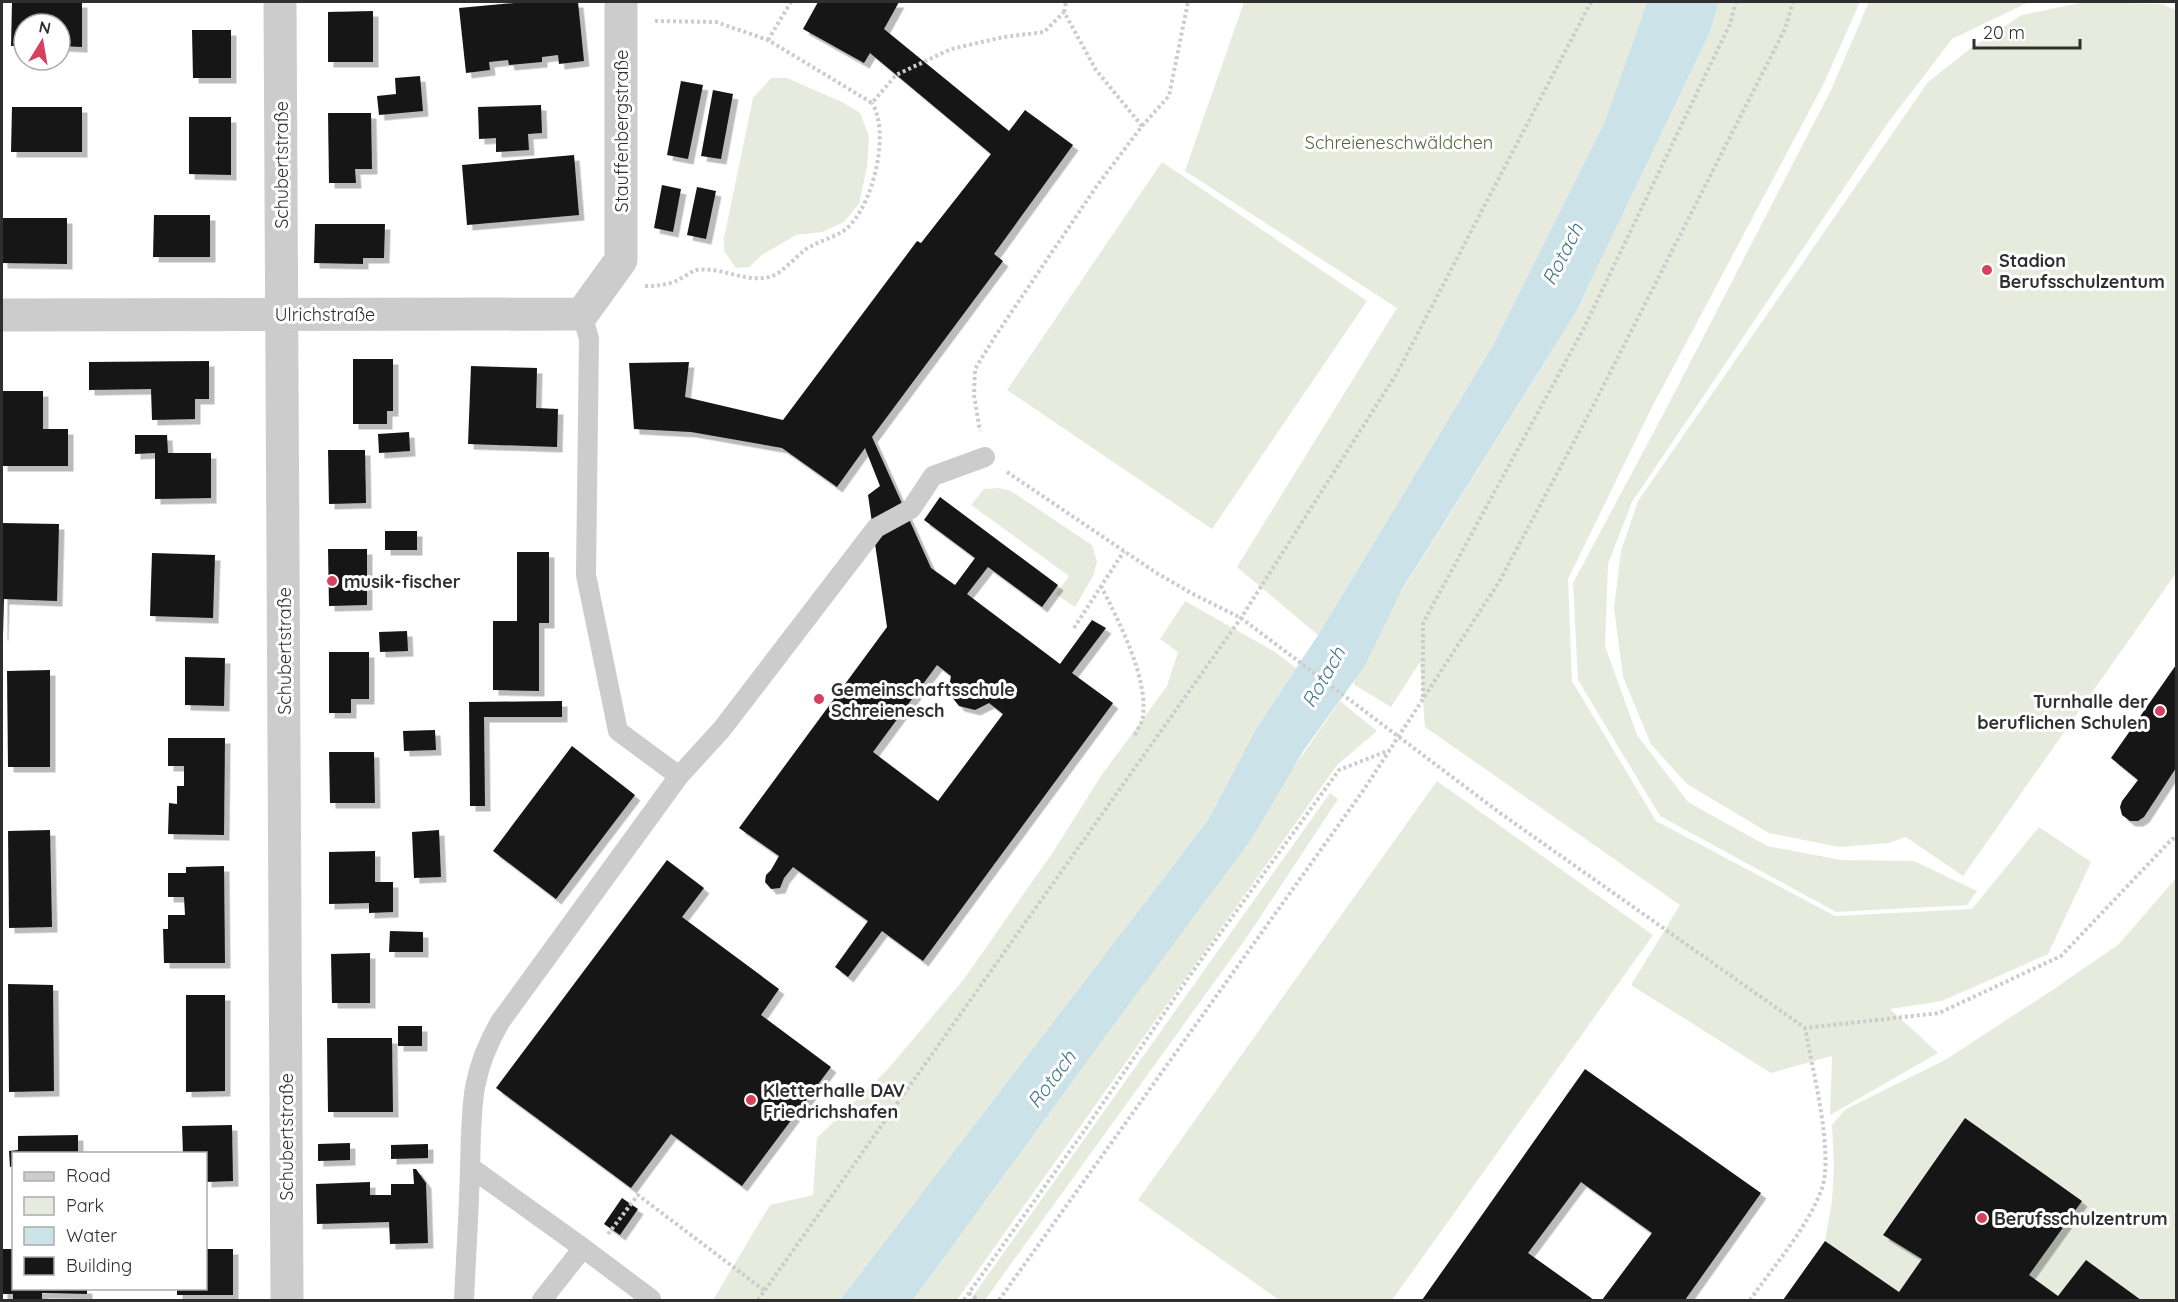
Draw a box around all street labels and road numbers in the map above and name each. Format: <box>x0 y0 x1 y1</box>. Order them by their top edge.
street label: Stauffenbergstraße <box>610 50 633 212</box>
street label: Schubertstraße <box>270 101 293 229</box>
street label: Ulrichstraße <box>275 303 375 326</box>
street label: Schubertstraße <box>273 587 296 715</box>
street label: Schubertstraße <box>275 1073 298 1201</box>

